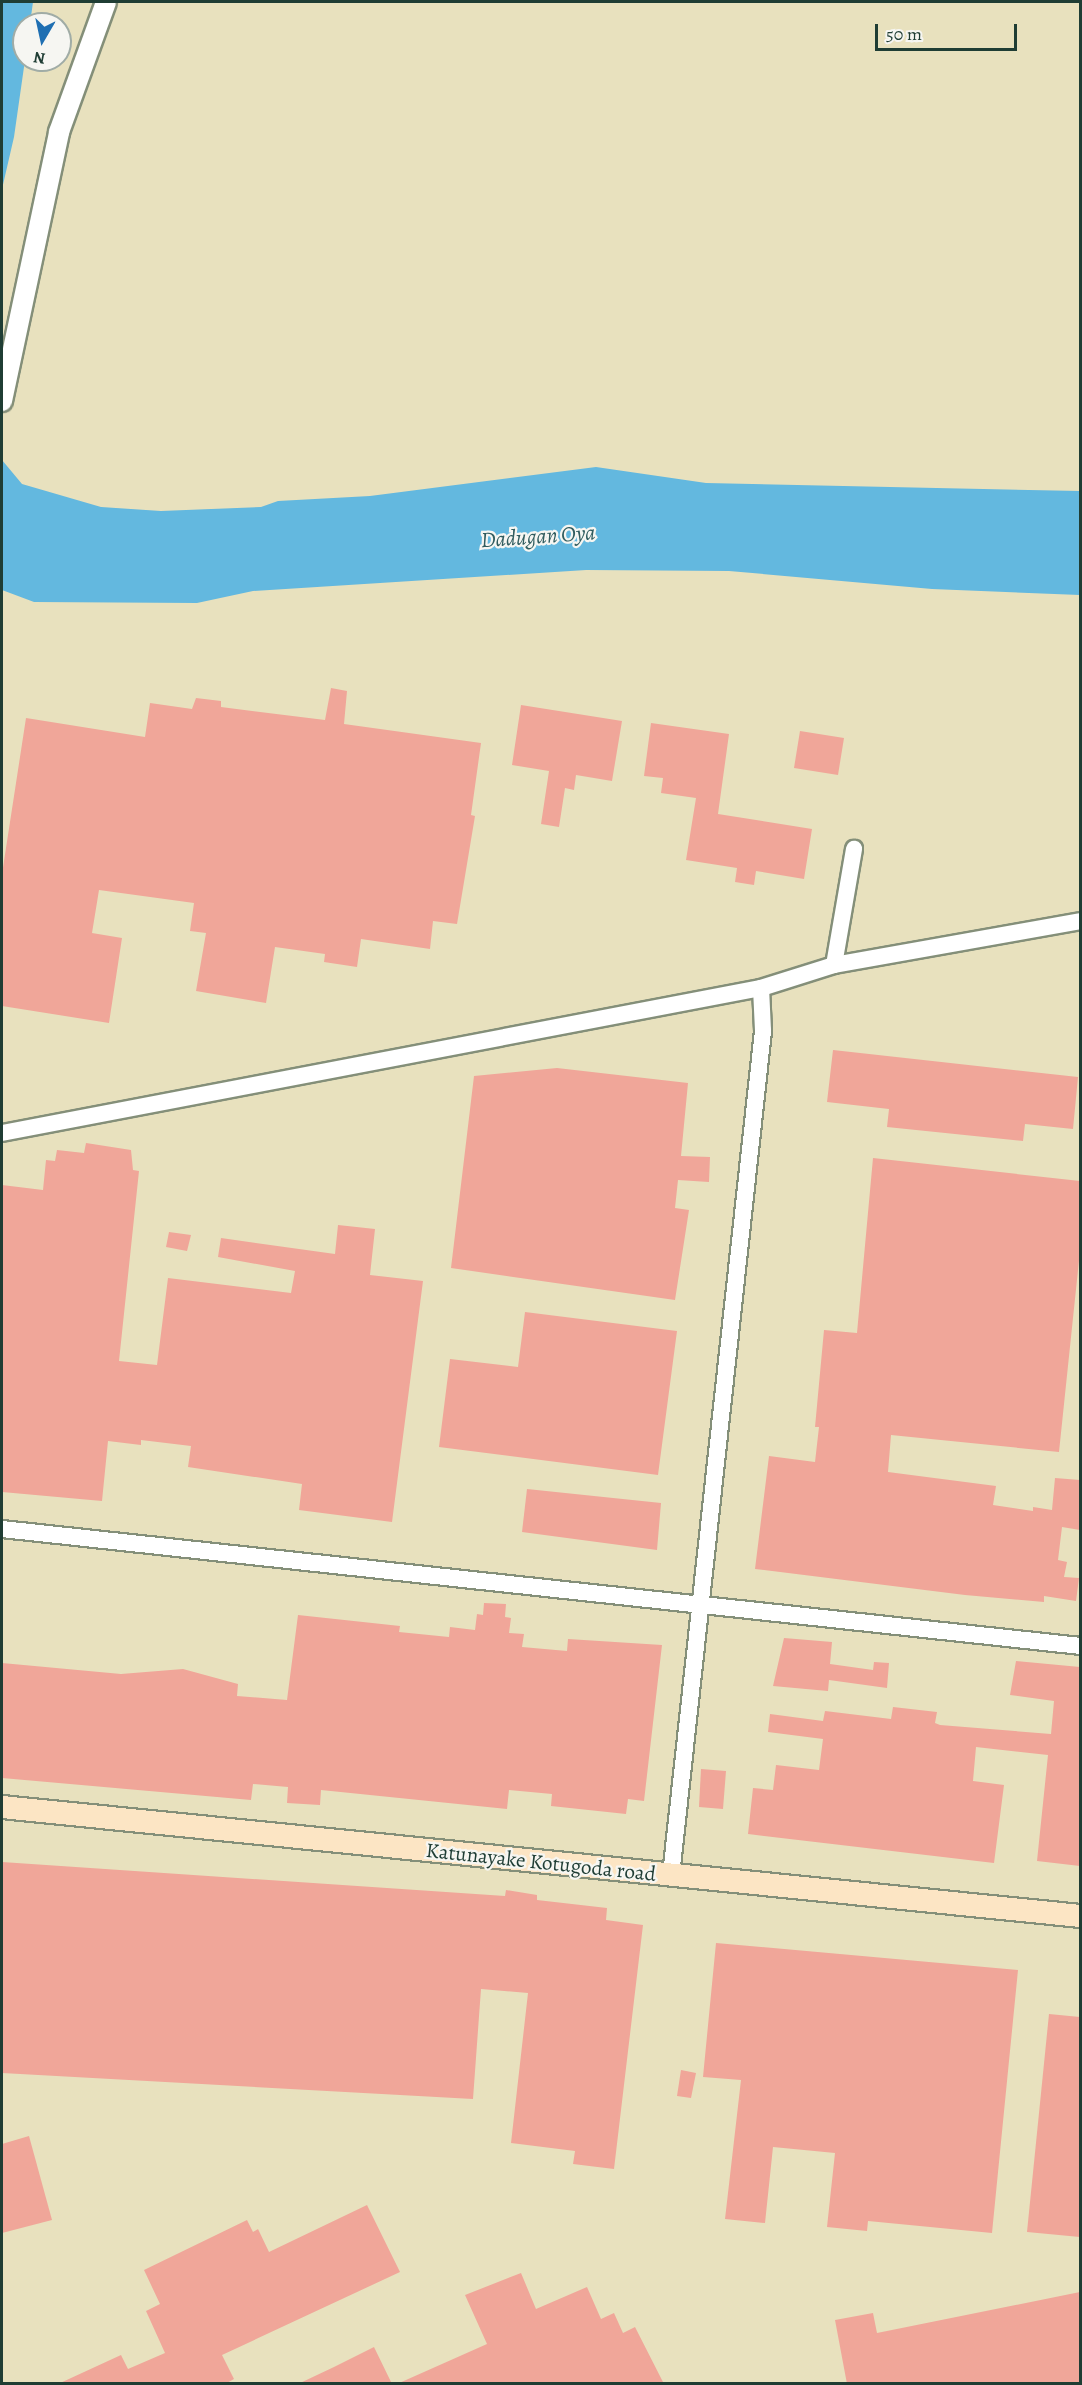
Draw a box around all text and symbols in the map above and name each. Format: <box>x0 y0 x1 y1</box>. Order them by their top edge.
north arrow <box>12 12 72 72</box>
scale bar <box>878 12 1020 50</box>
text: 50 m <box>886 22 922 46</box>
text: N <box>32 46 47 70</box>
water label: Dadugan Oya <box>480 520 596 554</box>
street label: Katunayake Kotugoda road <box>425 1837 657 1887</box>

